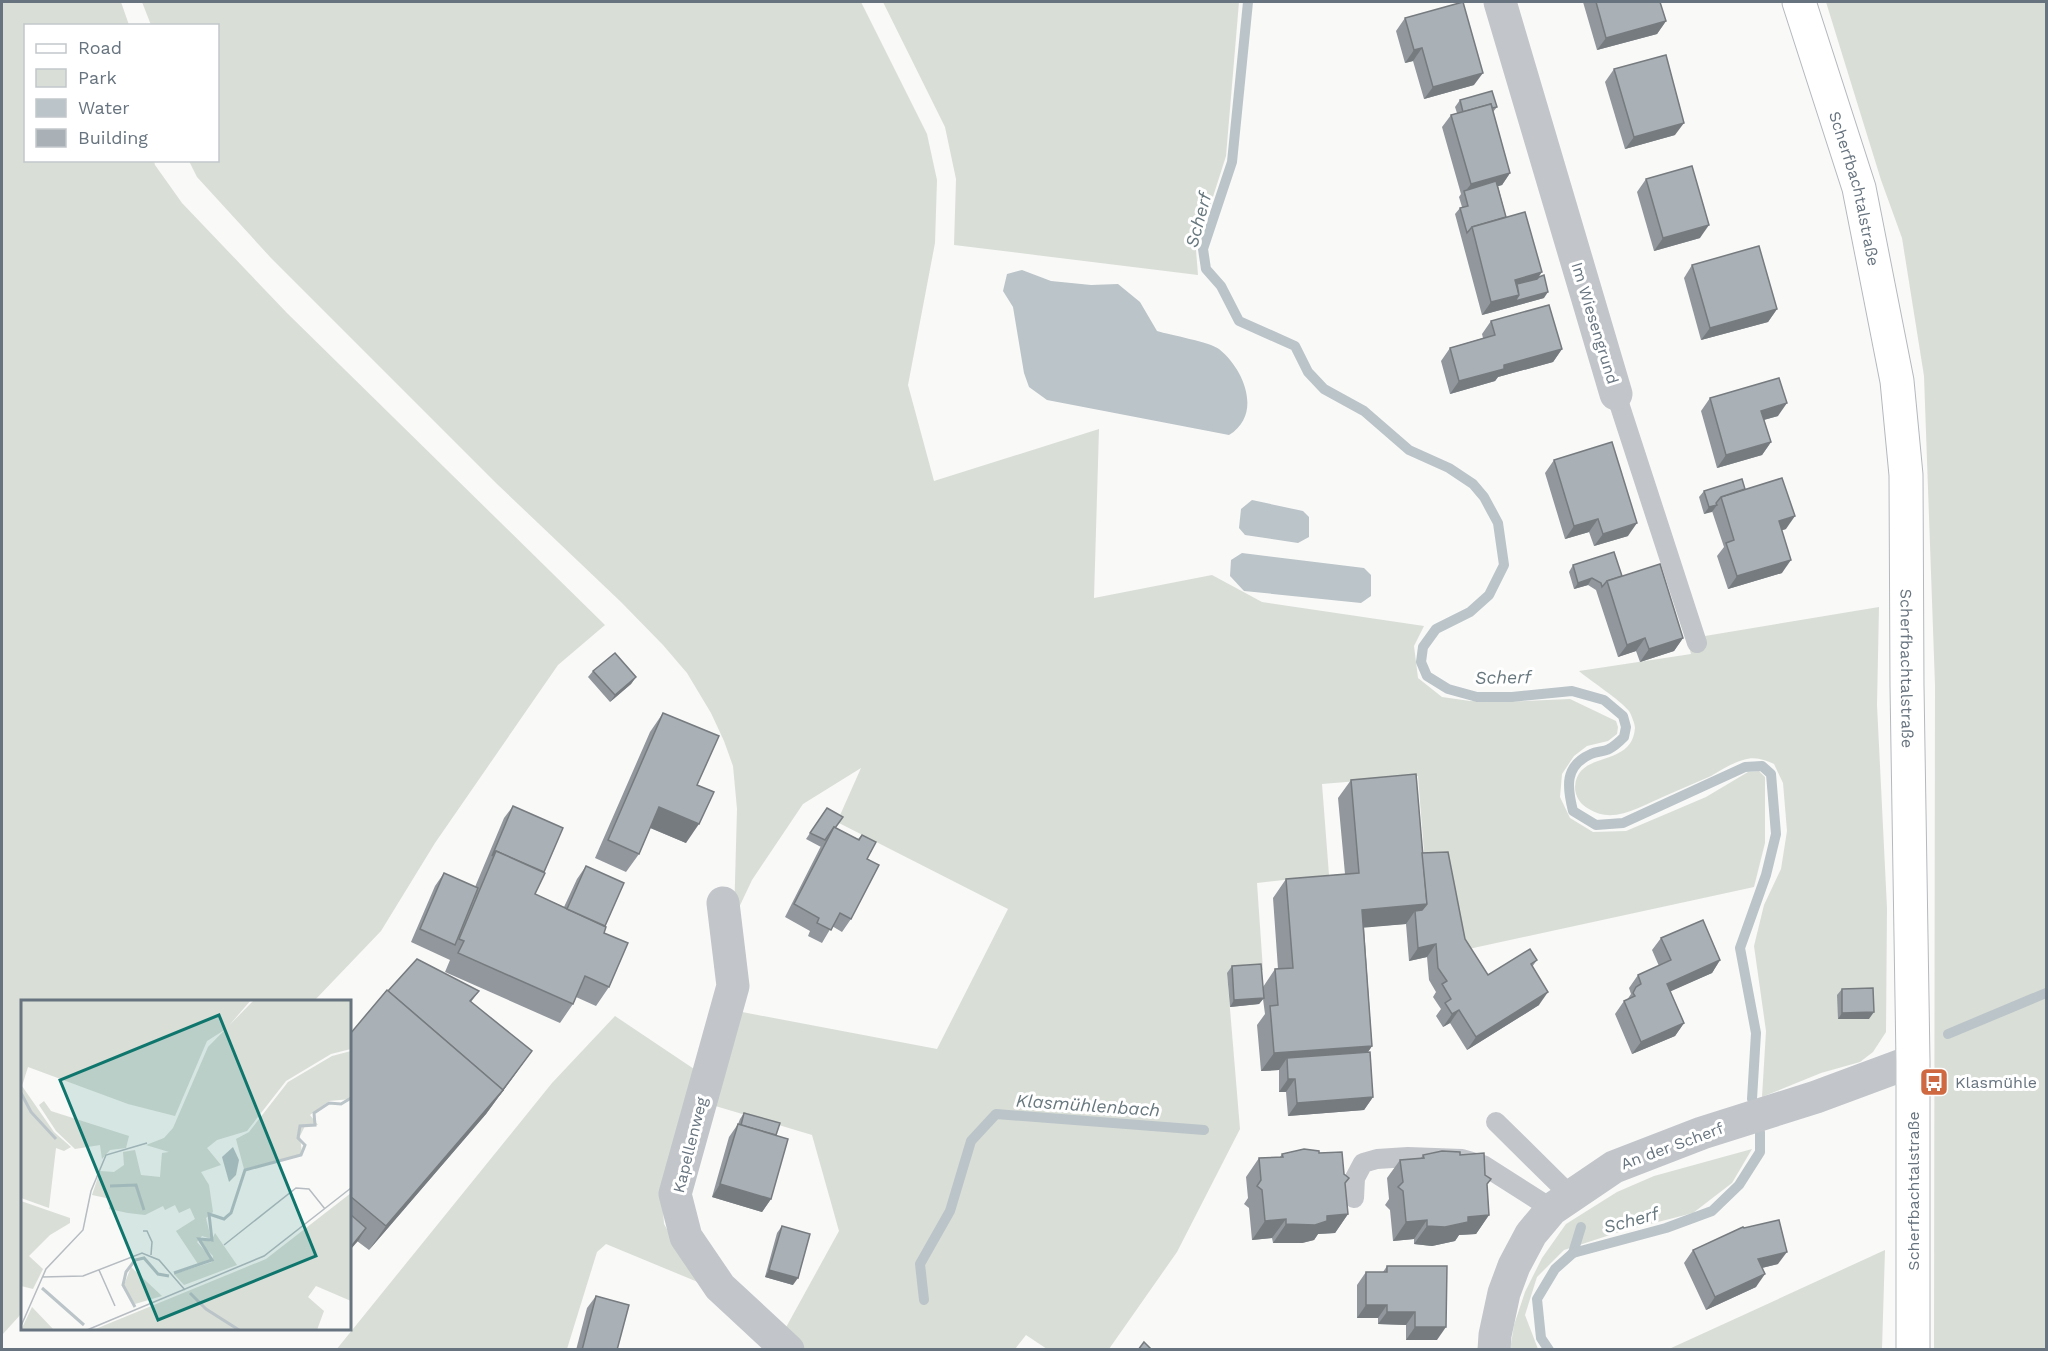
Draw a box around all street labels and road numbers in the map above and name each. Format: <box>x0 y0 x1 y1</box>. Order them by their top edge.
street label: Scherfbachtalstraße <box>1825 109 1884 268</box>
street label: Im Wiesengrund <box>1567 260 1623 386</box>
street label: Scherfbachtalstraße <box>1897 589 1917 748</box>
street label: Kapellenweg <box>669 1095 711 1195</box>
street label: Scherfbachtalstraße <box>1904 1111 1923 1271</box>
street label: An der Scherf <box>1618 1118 1727 1173</box>

